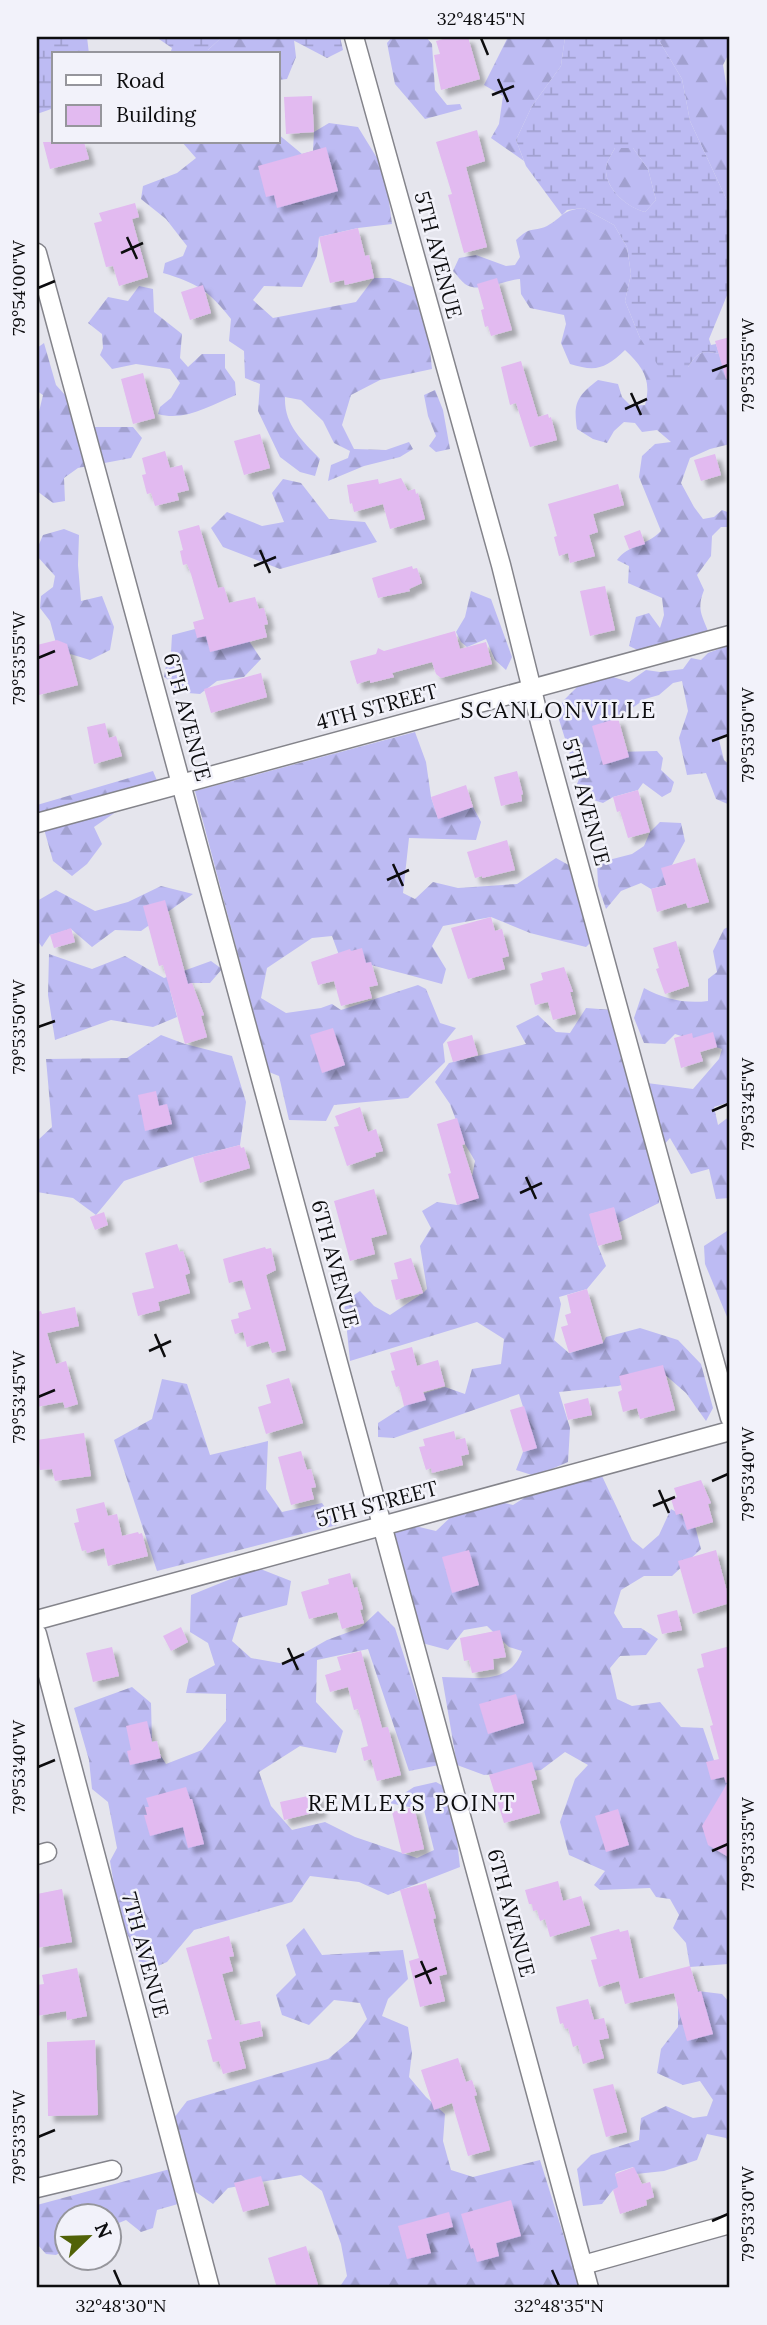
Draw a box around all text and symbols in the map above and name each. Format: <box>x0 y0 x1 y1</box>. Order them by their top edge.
text: 32°48'45"N <box>437 7 525 30</box>
legend <box>52 52 280 144</box>
text: Road <box>116 67 165 94</box>
text: Building <box>116 101 196 128</box>
street label: 5TH AVENUE <box>409 188 468 322</box>
text: 79°54'00"W <box>7 239 30 336</box>
text: 79°53'55"W <box>736 317 759 412</box>
text: 79°53'55"W <box>7 610 30 705</box>
street label: 6TH AVENUE <box>157 650 218 784</box>
street label: 4TH STREET <box>313 677 441 736</box>
text: 79°53'50"W <box>736 687 759 782</box>
district label: SCANLONVILLE <box>461 695 657 724</box>
street label: 5TH AVENUE <box>557 735 616 869</box>
text: 79°53'50"W <box>7 979 30 1074</box>
text: 79°53'45"W <box>736 1057 759 1150</box>
street label: 6TH AVENUE <box>305 1197 366 1331</box>
text: 79°53'45"W <box>7 1350 30 1443</box>
text: 79°53'40"W <box>736 1426 759 1521</box>
street label: 5TH STREET <box>313 1474 441 1533</box>
text: 79°53'40"W <box>7 1719 30 1814</box>
district label: REMLEYS POINT <box>307 1788 517 1817</box>
text: 79°53'35"W <box>736 1796 759 1891</box>
street label: 6TH AVENUE <box>481 1846 542 1980</box>
street label: 7TH AVENUE <box>116 1889 175 2021</box>
text: 79°53'35"W <box>7 2089 30 2184</box>
text: 79°53'30"W <box>736 2165 759 2261</box>
north arrow <box>52 2202 122 2272</box>
text: N <box>90 2219 118 2242</box>
text: 32°48'30"N <box>75 2294 167 2317</box>
text: 32°48'35"N <box>514 2294 604 2317</box>

